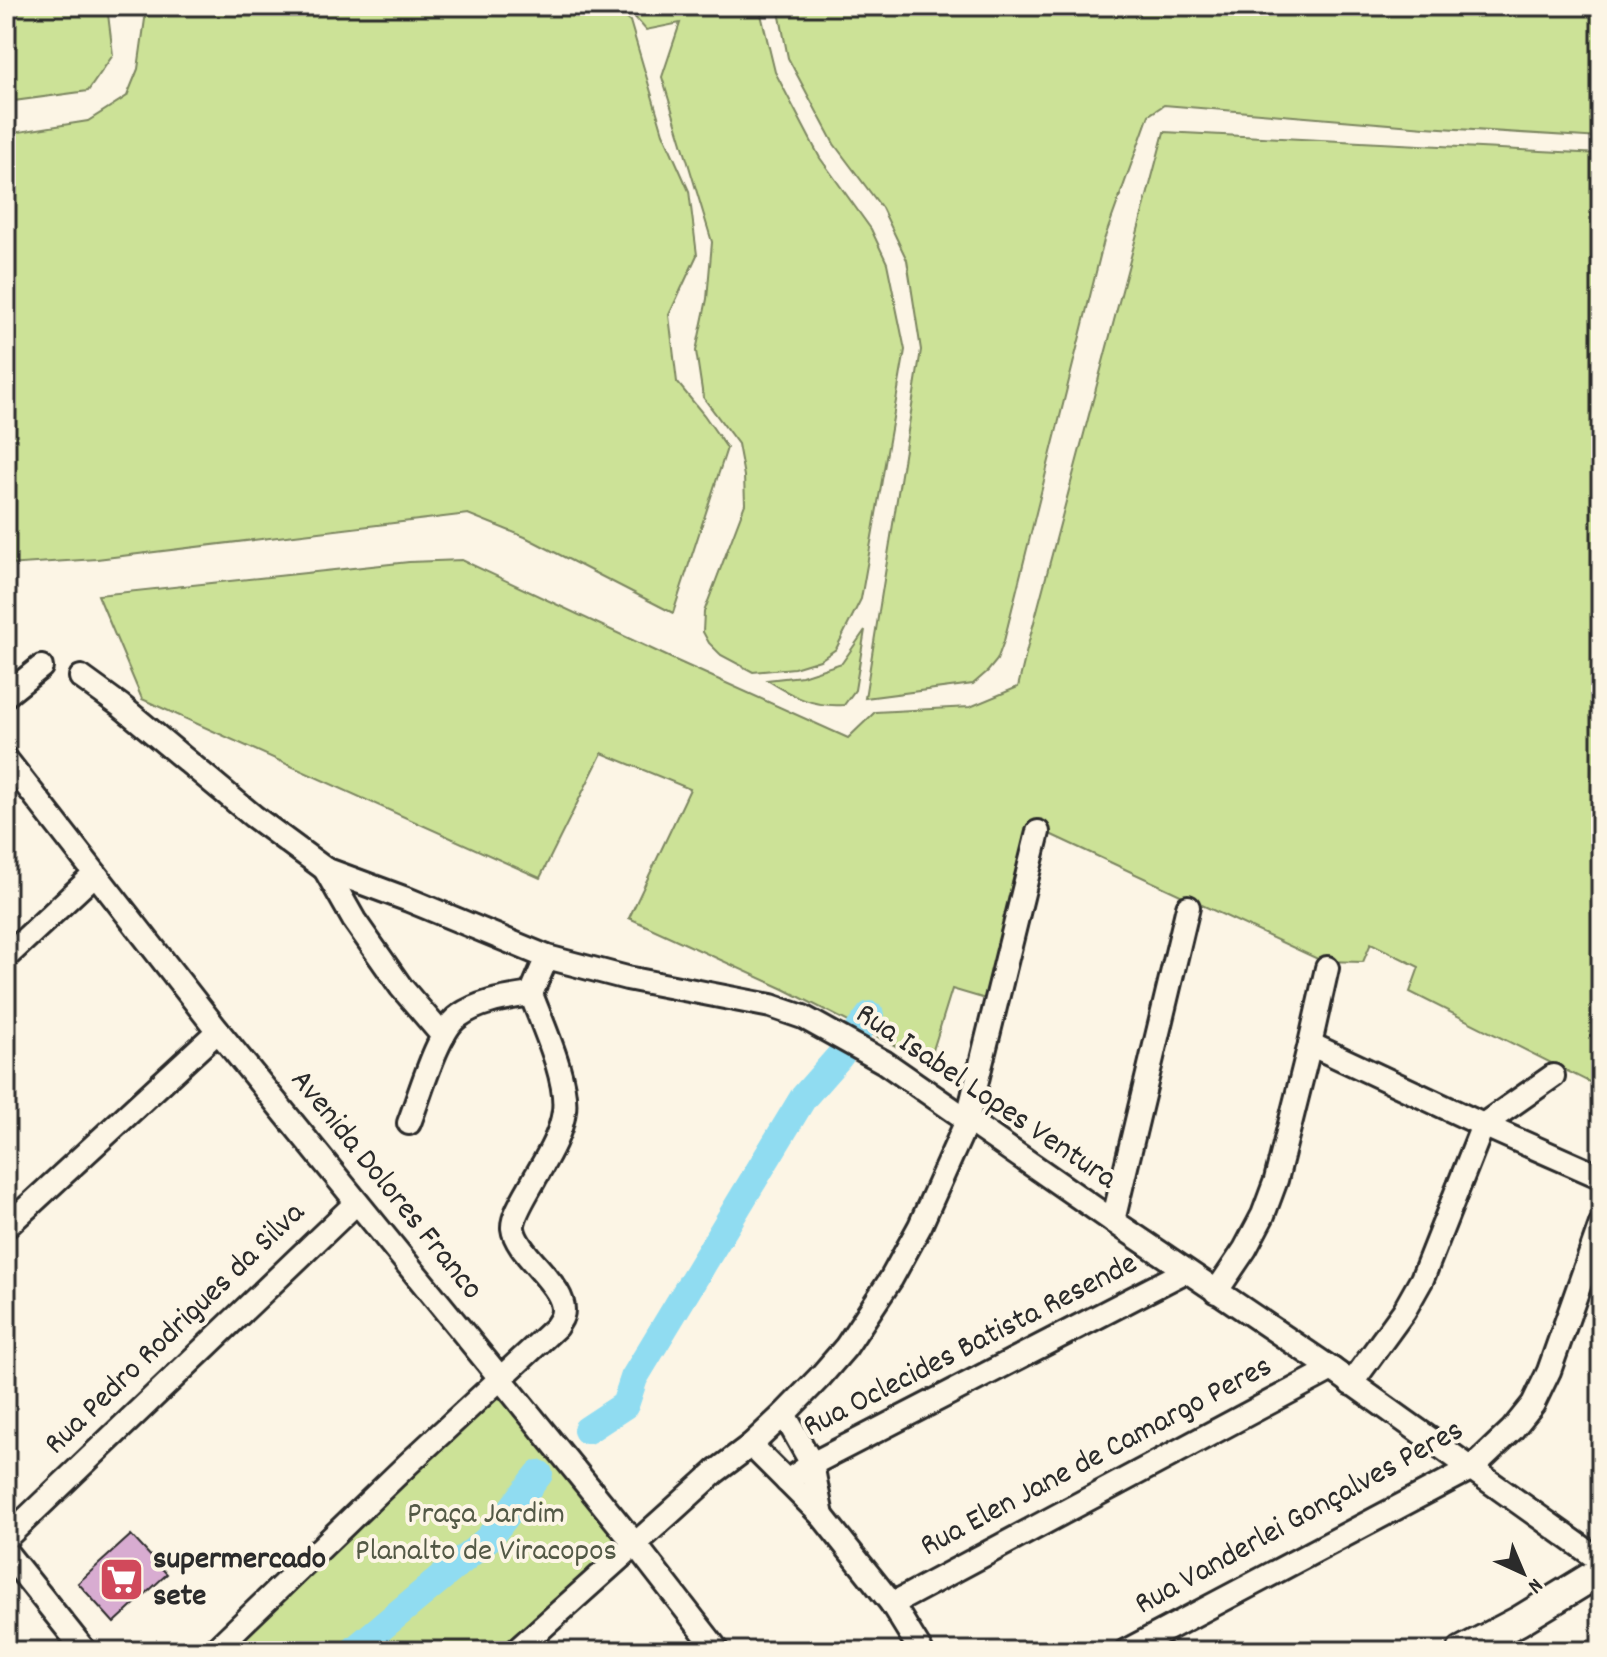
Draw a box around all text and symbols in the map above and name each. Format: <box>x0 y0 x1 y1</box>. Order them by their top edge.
street label: Rua Isabel Lopes Ventura <box>845 993 1126 1203</box>
street label: Avenida Dolores Franco <box>277 1061 493 1311</box>
street label: Rua Pedro Rodrigues da Silva <box>35 1192 318 1467</box>
street label: Rua Oclecides Batista Resende <box>796 1243 1146 1451</box>
street label: Rua Elen Jane de Camargo Peres <box>913 1346 1281 1570</box>
street label: Rua Vanderlei Gonçalves Peres <box>1127 1409 1473 1629</box>
park label: Praça Jardim Planalto de Viracopos <box>355 1493 617 1576</box>
north arrow <box>1483 1533 1563 1613</box>
place label: supermercado sete <box>153 1538 326 1621</box>
supermarket icon: supermercado sete <box>98 1555 146 1603</box>
text: N <box>1520 1570 1549 1600</box>

